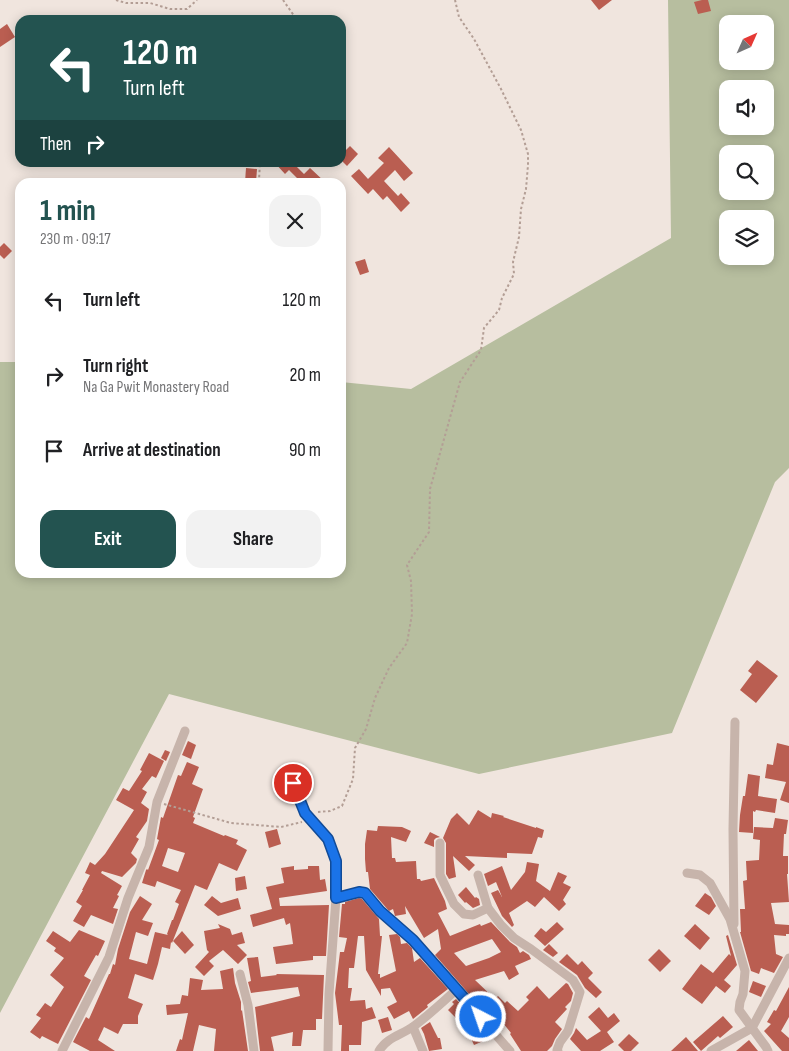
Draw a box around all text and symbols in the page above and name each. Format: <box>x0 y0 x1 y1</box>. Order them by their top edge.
north arrow <box>719 15 774 70</box>
map controls <box>719 15 774 265</box>
text: 120 m <box>123 32 198 75</box>
icon: left <box>40 35 105 100</box>
text: Turn left <box>123 75 185 102</box>
button: sound <box>719 80 774 135</box>
icon: right <box>81 130 109 158</box>
text: Then <box>40 133 71 156</box>
button: search <box>719 145 774 200</box>
text: 1 min <box>40 193 96 229</box>
button: close <box>269 195 321 247</box>
button: layers <box>719 210 774 265</box>
text: 230 m · 09:17 <box>40 230 111 249</box>
icon: left <box>40 287 68 315</box>
text: Turn left <box>83 289 140 312</box>
text: 120 m <box>283 289 321 312</box>
text: Turn right <box>83 355 148 378</box>
icon: right <box>40 362 68 390</box>
text: 20 m <box>289 364 321 387</box>
text: Na Ga Pwit Monastery Road <box>83 378 229 397</box>
icon: arrive <box>40 437 68 465</box>
text: Arrive at destination <box>83 439 221 462</box>
text: 90 m <box>289 439 321 462</box>
button: Exit <box>40 510 176 568</box>
button: Share <box>186 510 321 568</box>
pin <box>272 762 314 804</box>
icon: arrive <box>279 769 307 797</box>
position arrow <box>454 990 506 1042</box>

